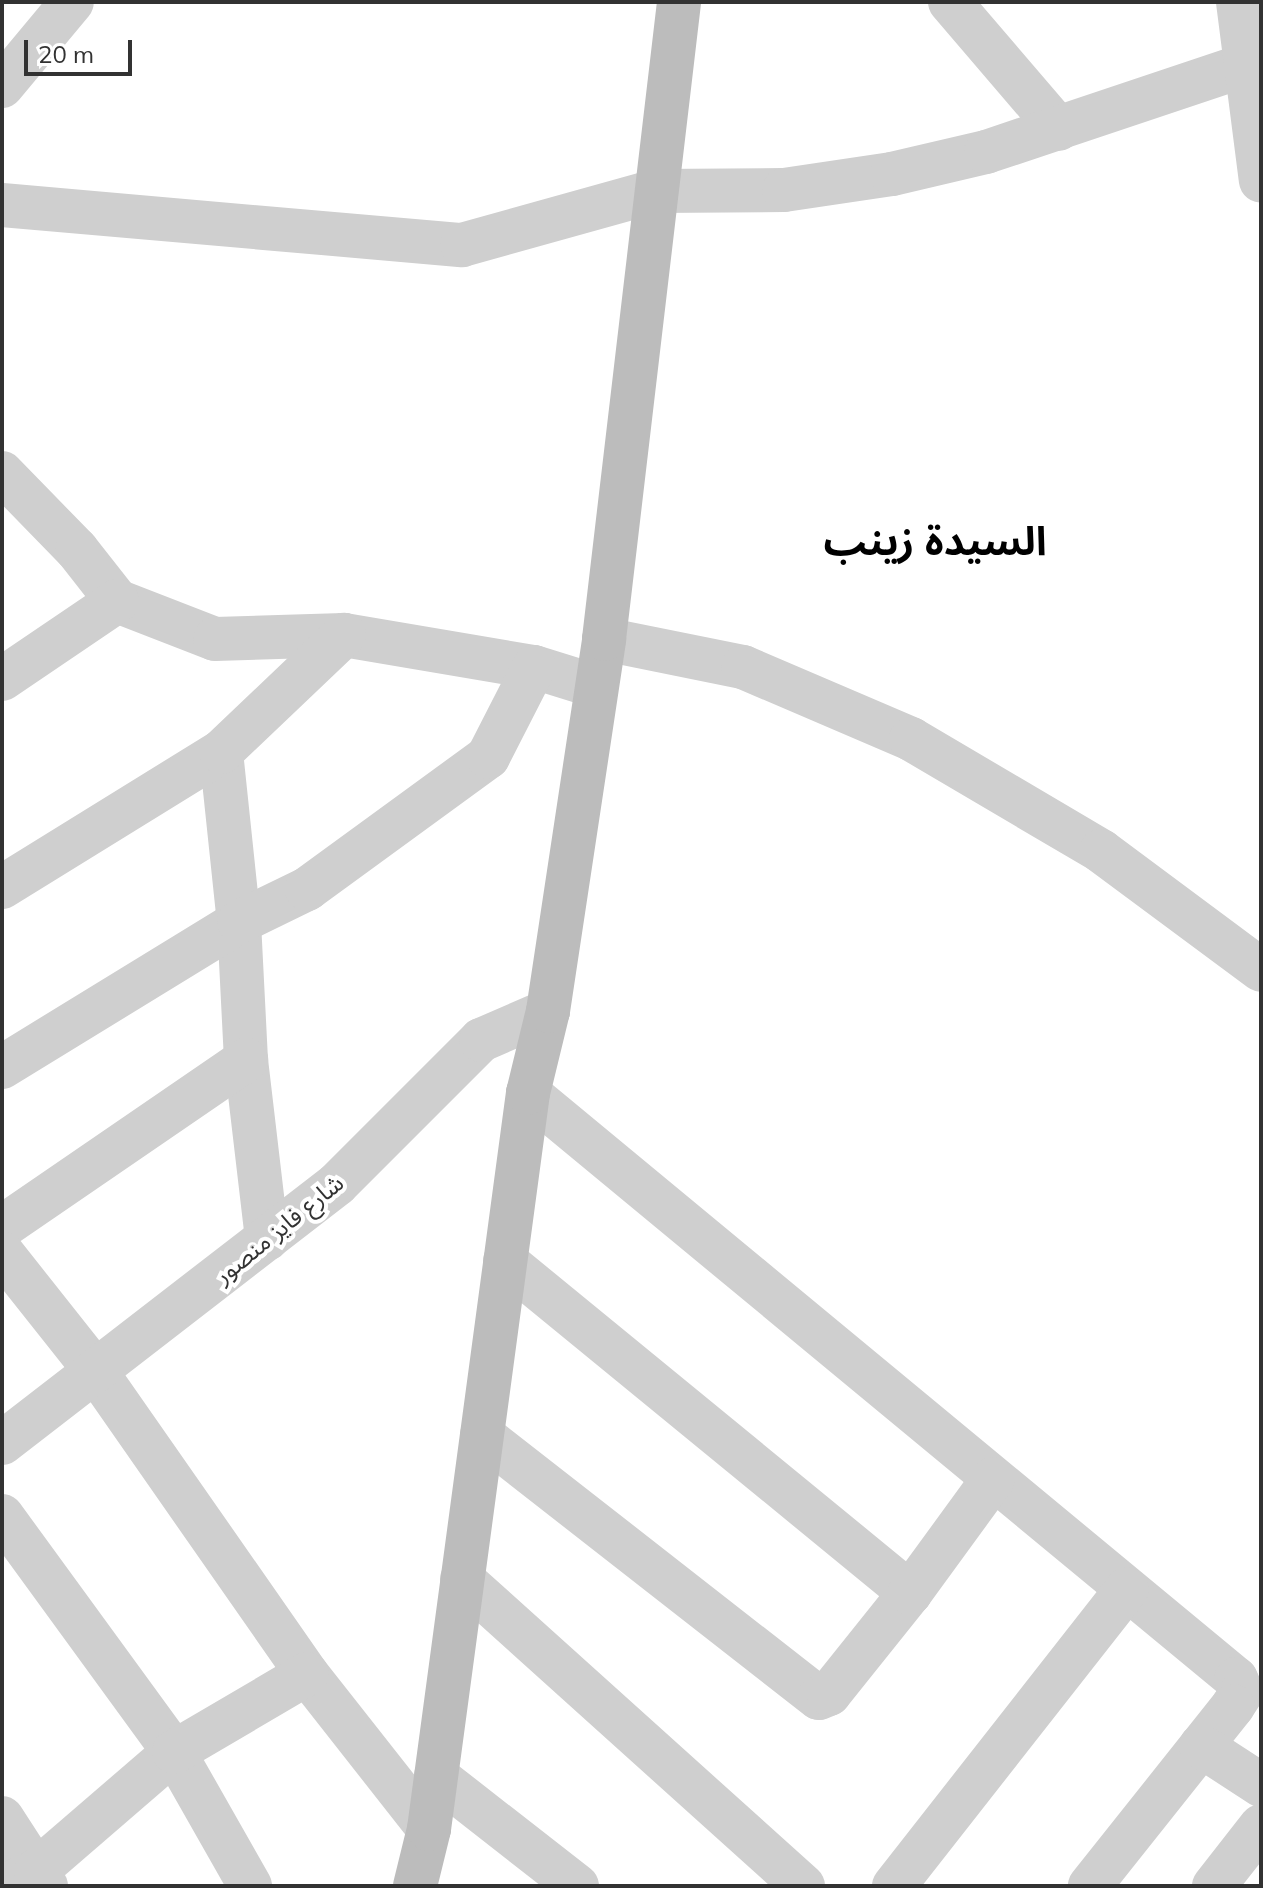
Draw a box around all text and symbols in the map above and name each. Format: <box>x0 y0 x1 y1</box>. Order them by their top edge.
scale bar <box>28 24 136 74</box>
text: 20 m <box>38 39 94 69</box>
district label: السيدة زينب <box>823 516 1047 564</box>
street label: شارع فايز منصور <box>209 1168 349 1290</box>

